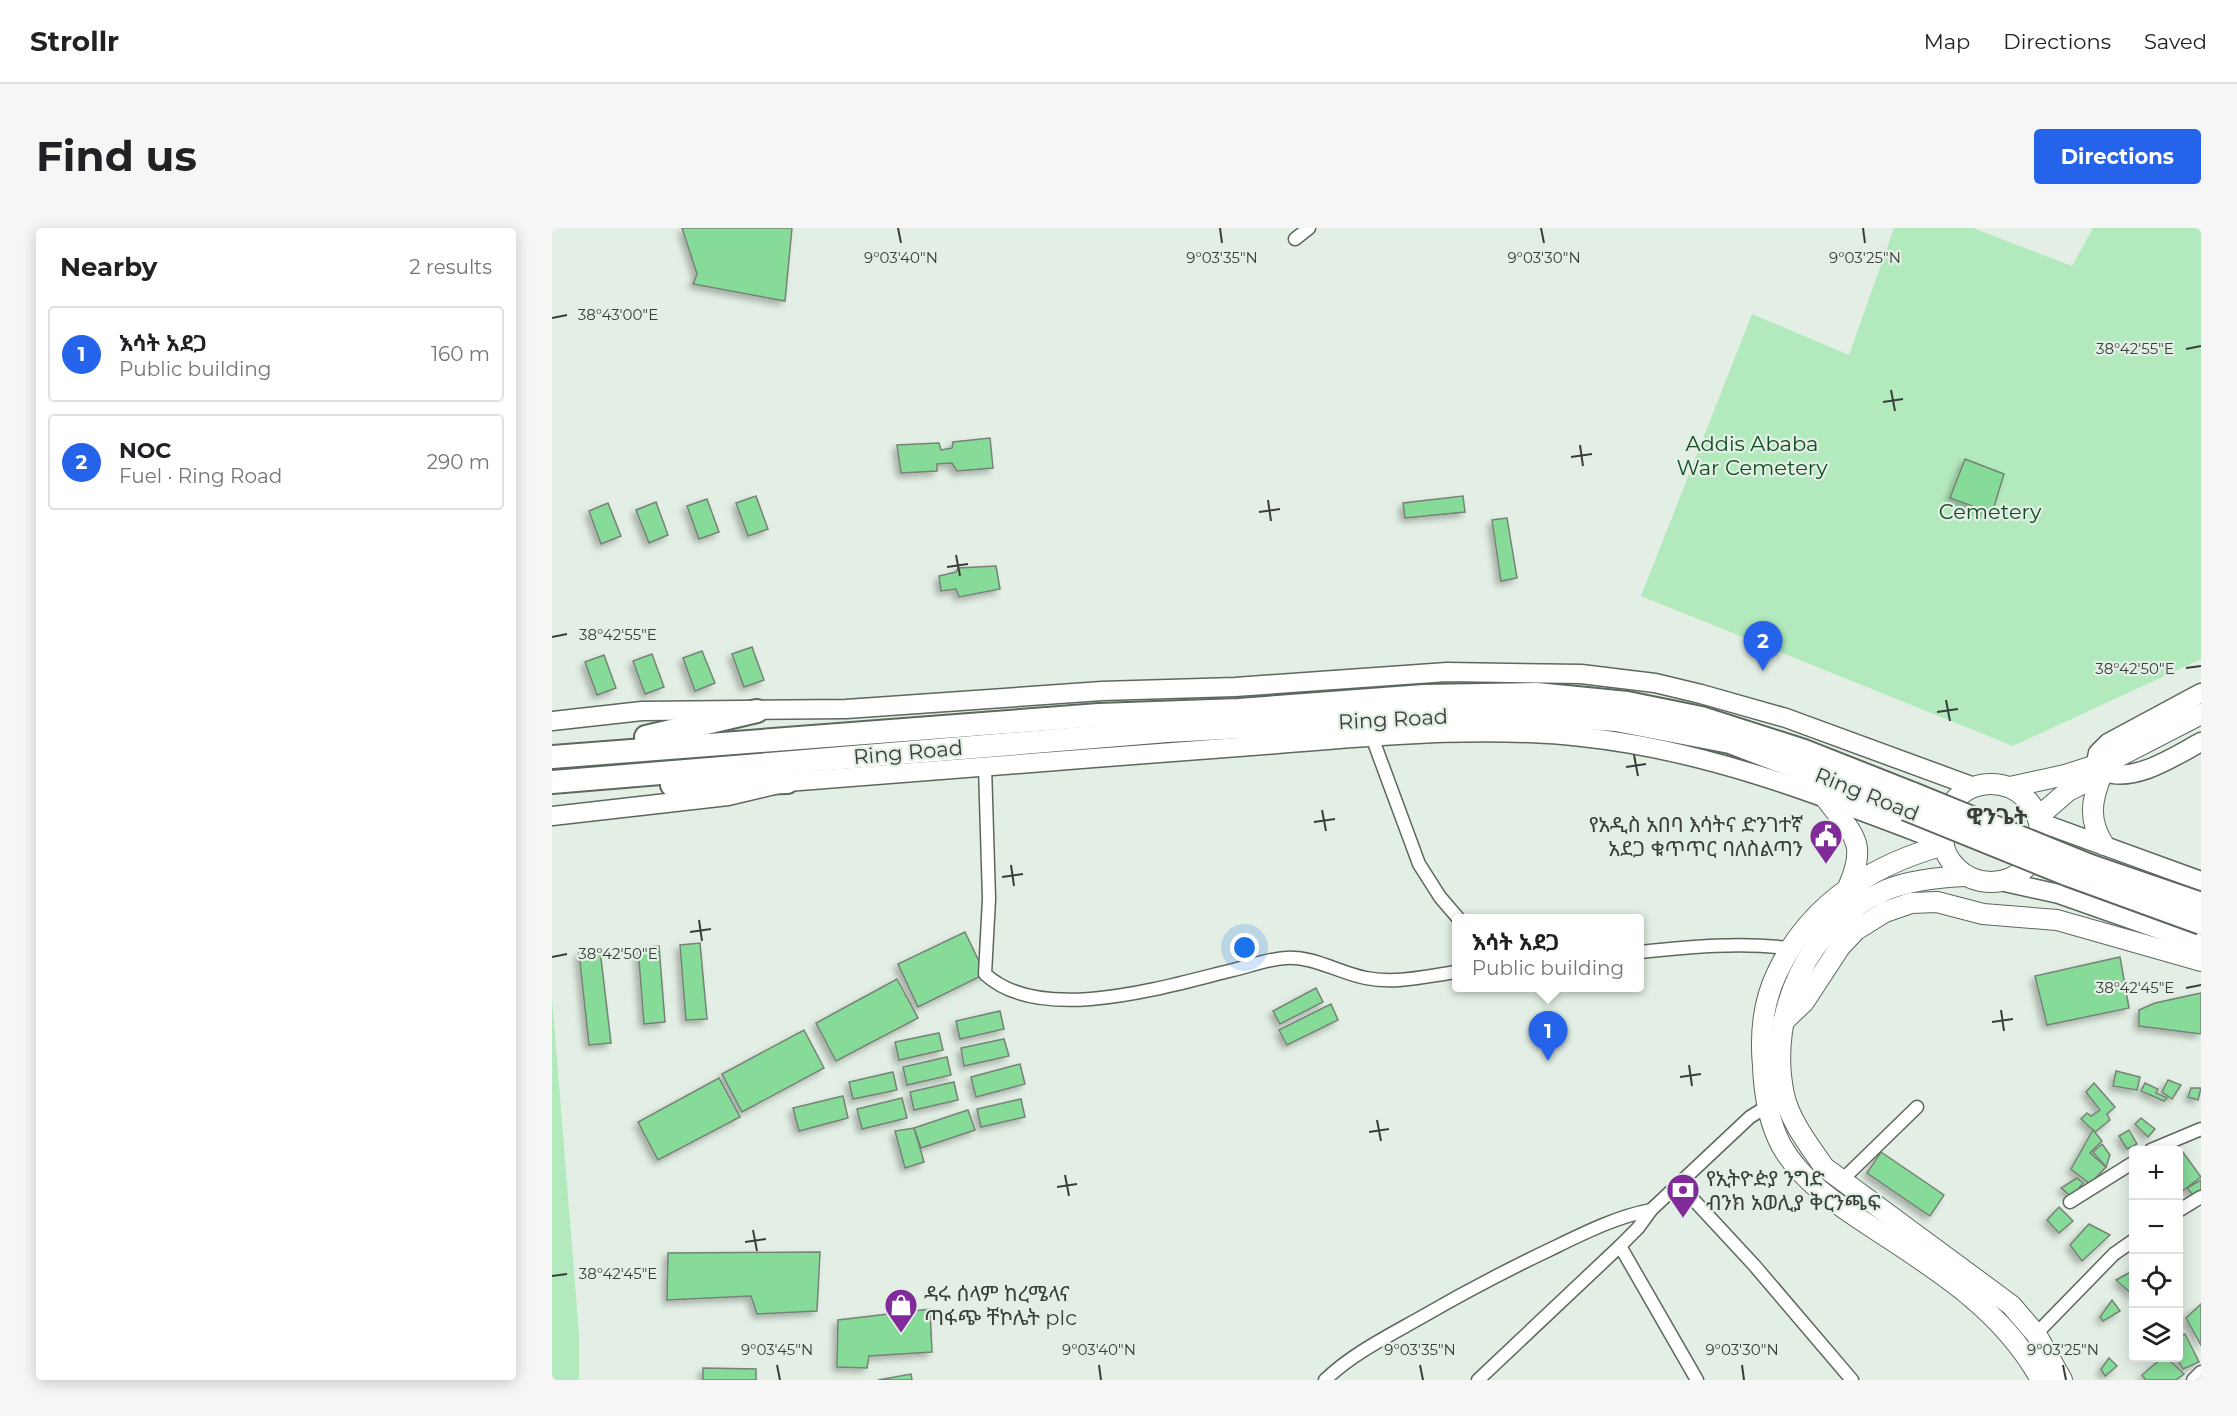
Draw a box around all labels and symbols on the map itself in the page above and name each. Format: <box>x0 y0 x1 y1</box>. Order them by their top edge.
text: 9°03'40"N <box>864 248 938 267</box>
text: 9°03'35"N <box>1186 248 1258 267</box>
text: 9°03'30"N <box>1507 248 1581 267</box>
text: 9°03'25"N <box>1829 248 1901 267</box>
text: 38°43'00"E <box>578 305 658 324</box>
text: 38°42'55"E <box>2096 339 2174 358</box>
park label: Addis Ababa War Cemetery <box>1676 431 1828 480</box>
park label: Cemetery <box>1939 499 2042 524</box>
pin: 2 <box>1744 622 1782 671</box>
text: 38°42'55"E <box>579 625 657 644</box>
text: 38°42'50"E <box>2095 659 2175 678</box>
street label: Ring Road <box>1338 704 1448 734</box>
street label: Ring Road <box>852 735 964 769</box>
street label: Ring Road <box>1811 762 1923 826</box>
district label: ዊንጌት <box>1967 803 2028 830</box>
place label: የአዲስ አበባ እሳትና ድንገተኛ አደጋ ቁጥጥር ባለስልጣን <box>1589 812 1803 861</box>
public building icon: የአዲስ አበባ እሳትና ድንገተኛ አደጋ ቁጥጥር ባለስልጣን <box>1808 818 1844 865</box>
your location <box>1230 933 1259 962</box>
text: 38°42'50"E <box>578 944 658 963</box>
text: 38°42'45"E <box>2096 978 2174 997</box>
pin: 1 <box>1528 1012 1568 1061</box>
place label: የኢትዮዽያ ንግድ ብንክ አወሊያ ቅርንጫፍ <box>1706 1166 1880 1215</box>
bank icon: የኢትዮዽያ ንግድ ብንክ አወሊያ ቅርንጫፍ <box>1665 1172 1701 1219</box>
text: 38°42'45"E <box>579 1264 657 1283</box>
place label: ዳሩ ሰላም ከረሜላና ጣፋጭ ቸኮሌት plc <box>924 1281 1077 1330</box>
shop icon: ዳሩ ሰላም ከረሜላና ጣፋጭ ቸኮሌት plc <box>883 1287 919 1334</box>
text: 9°03'45"N <box>741 1340 813 1359</box>
text: 9°03'40"N <box>1062 1340 1136 1359</box>
text: 9°03'35"N <box>1384 1340 1456 1359</box>
text: 9°03'30"N <box>1705 1340 1779 1359</box>
text: 9°03'25"N <box>2027 1340 2099 1359</box>

